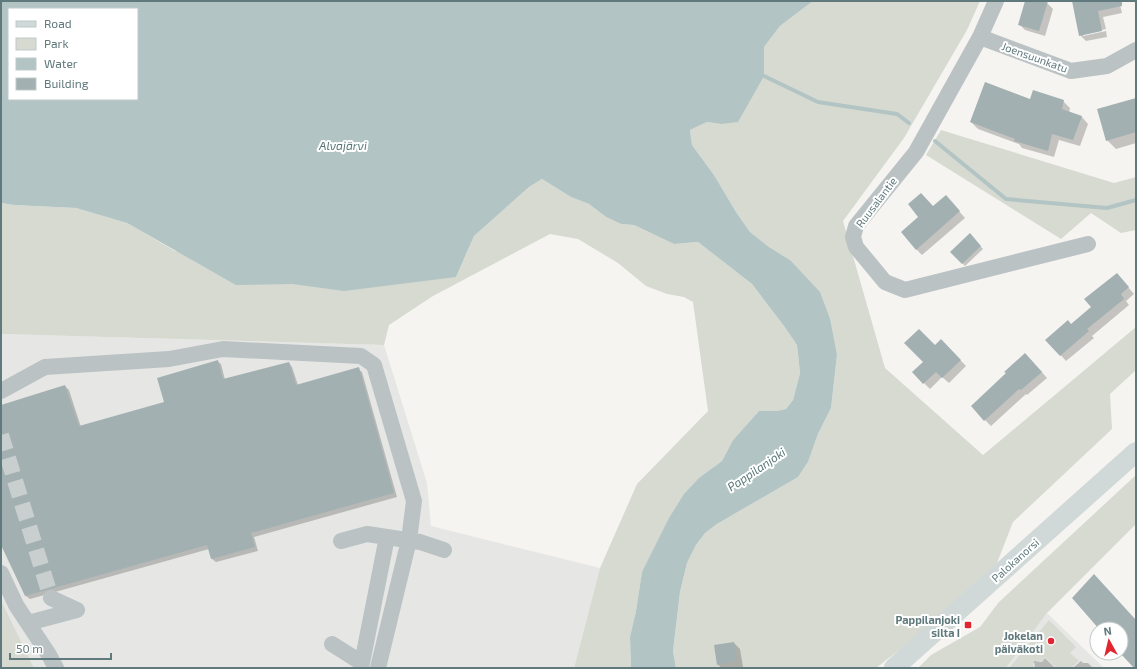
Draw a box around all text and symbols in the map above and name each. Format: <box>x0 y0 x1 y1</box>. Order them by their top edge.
legend <box>8 8 138 100</box>
text: Road <box>44 16 72 30</box>
text: Park <box>44 36 69 50</box>
street label: Joensuunkatu <box>1000 39 1070 75</box>
text: Water <box>44 56 78 70</box>
text: Building <box>44 76 89 90</box>
water label: Alvajärvi <box>318 138 367 153</box>
street label: Ruusalantie <box>853 174 899 230</box>
water label: Pappilanjoki <box>724 444 788 494</box>
street label: Palokanorsi <box>989 535 1041 585</box>
place label: Pappilanjoki silta I <box>896 613 960 639</box>
marker: Pappilanjoki silta I <box>963 620 973 630</box>
north arrow <box>1089 621 1129 661</box>
text: N <box>1103 624 1112 638</box>
place label: Jokelan päiväkoti <box>995 629 1043 655</box>
scale bar <box>10 635 111 661</box>
marker: Jokelan päiväkoti <box>1046 636 1056 646</box>
text: 50 m <box>16 641 43 655</box>

